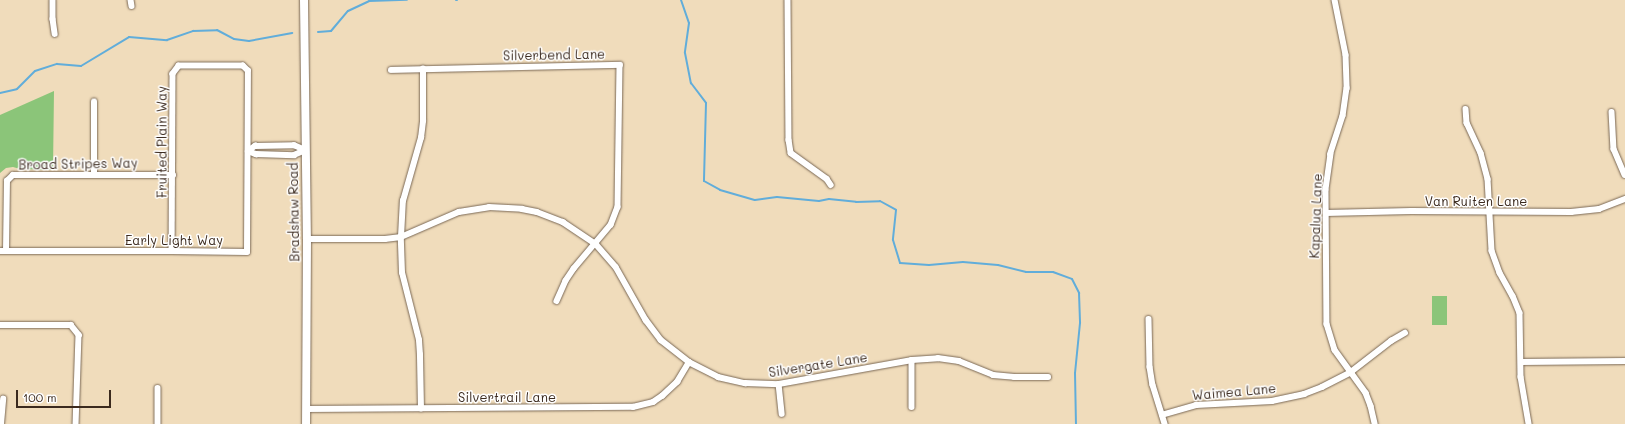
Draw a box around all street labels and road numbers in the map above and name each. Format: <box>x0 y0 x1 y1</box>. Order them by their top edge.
street label: Silverbend Lane <box>503 46 605 64</box>
street label: Fruited Plain Way <box>154 86 170 198</box>
street label: Broad Stripes Way <box>18 155 138 173</box>
street label: Bradshaw Road <box>285 162 303 262</box>
street label: Kapalua Lane <box>1307 173 1325 259</box>
street label: Van Ruiten Lane <box>1425 193 1527 209</box>
street label: Early Light Way <box>125 232 223 248</box>
street label: Silvergate Lane <box>768 349 868 381</box>
street label: Waimea Lane <box>1191 381 1277 403</box>
street label: Silvertrail Lane <box>458 389 556 405</box>

